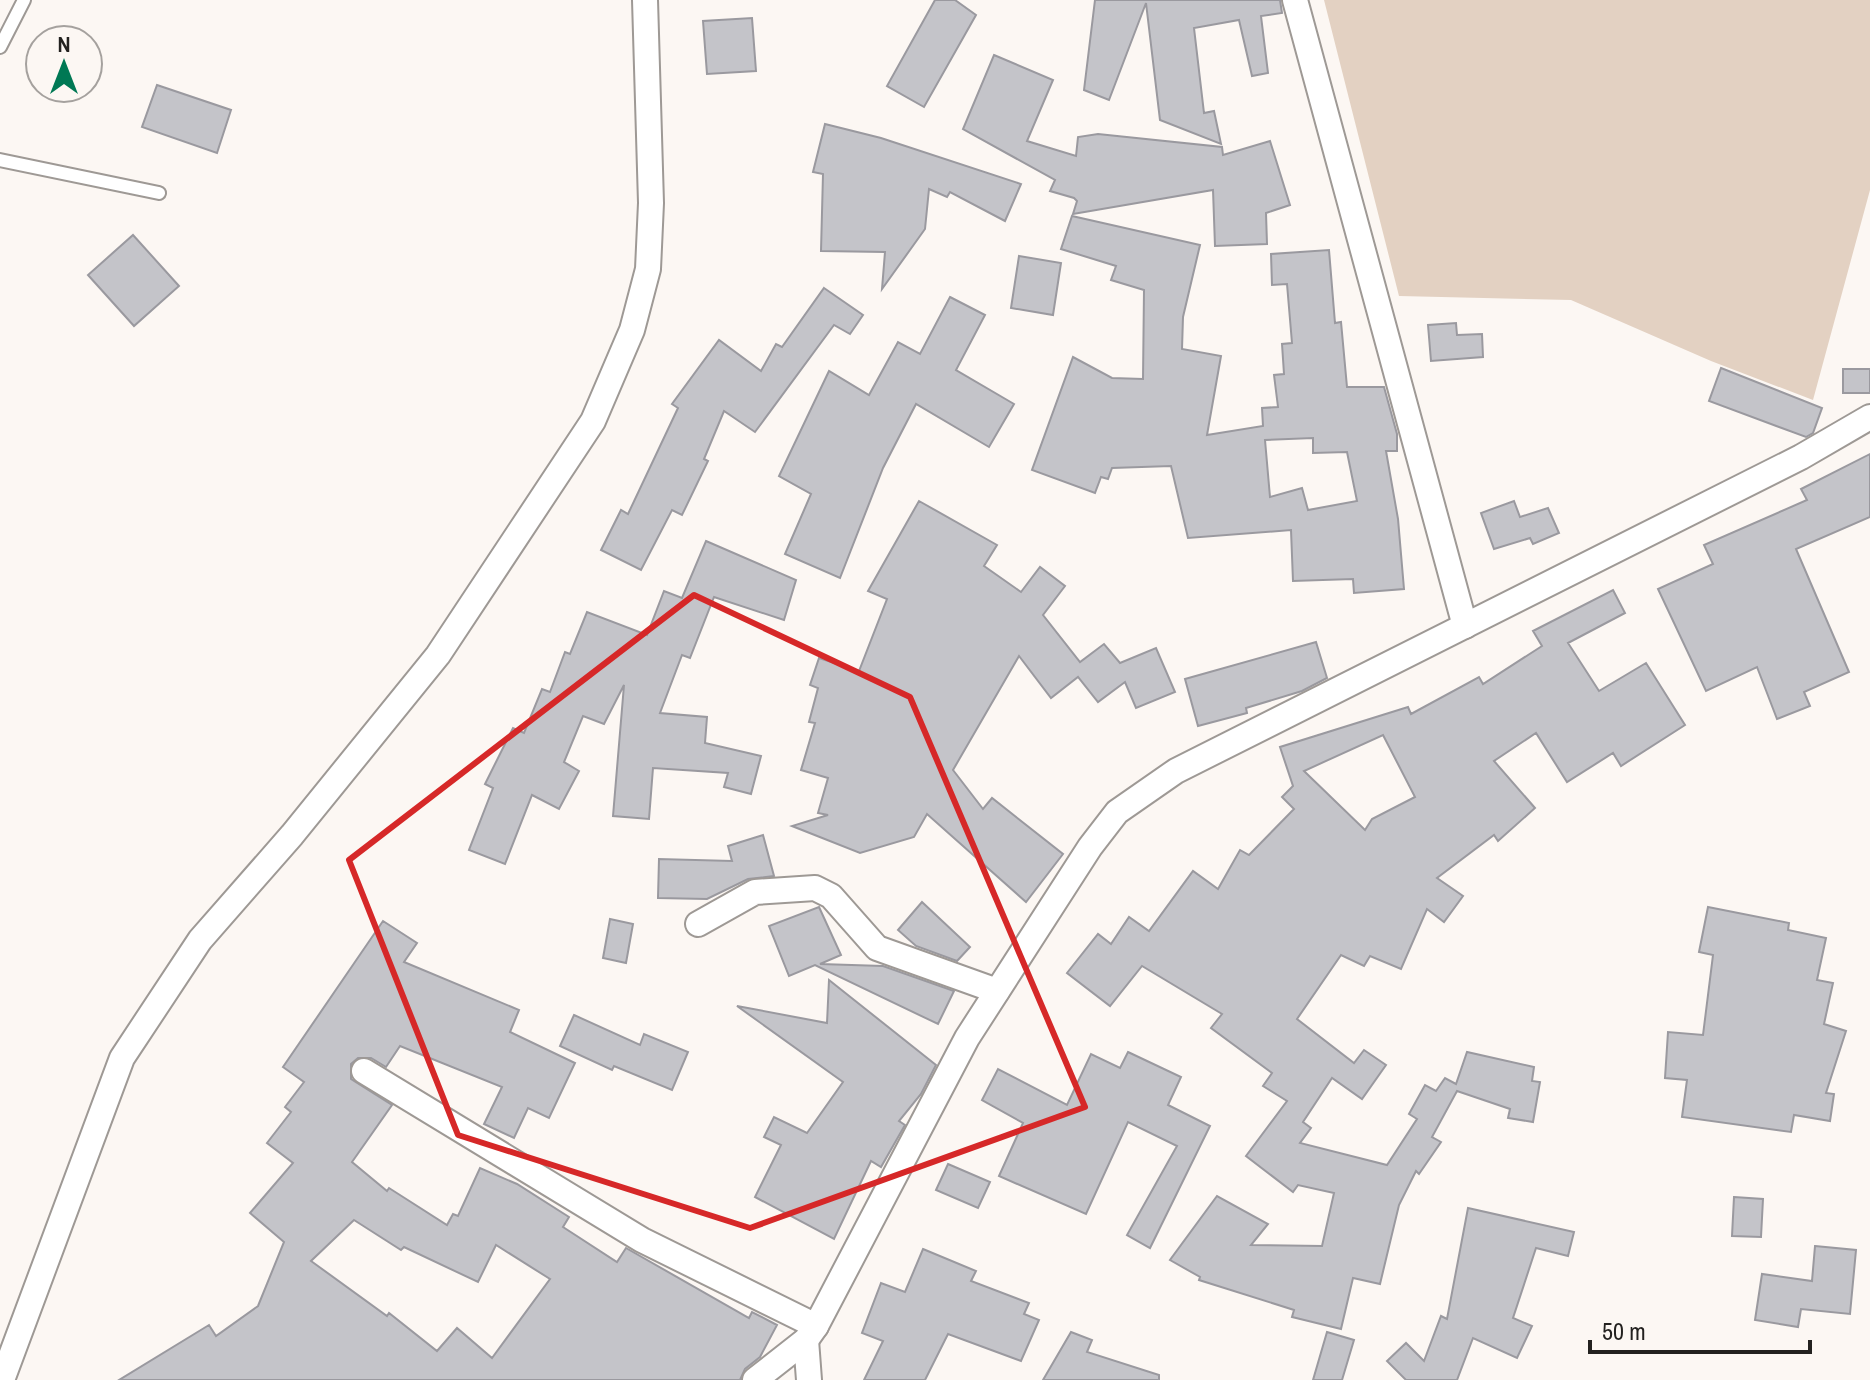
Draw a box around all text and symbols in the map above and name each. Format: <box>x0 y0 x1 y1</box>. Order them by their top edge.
north arrow <box>24 24 104 104</box>
text: N <box>57 29 71 59</box>
scale bar <box>1590 1304 1810 1354</box>
text: 50 m <box>1602 1315 1646 1347</box>

